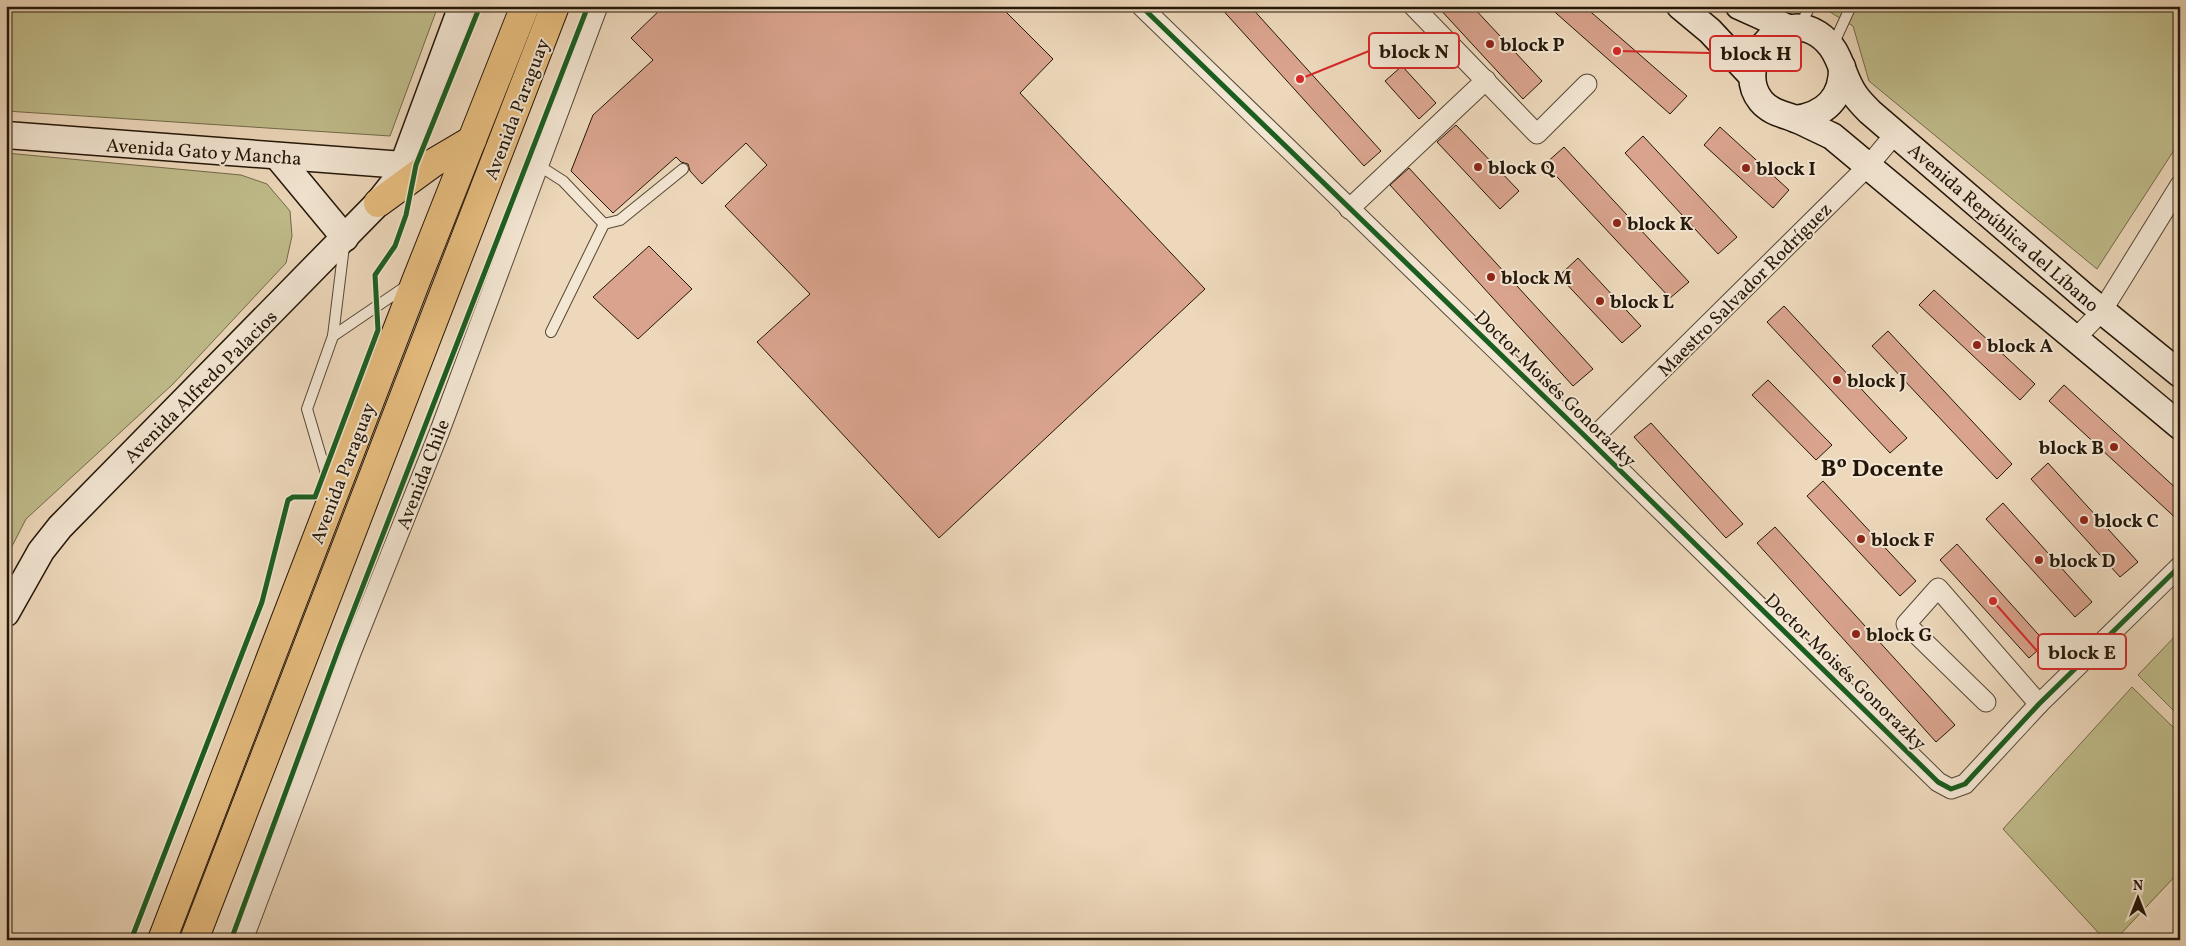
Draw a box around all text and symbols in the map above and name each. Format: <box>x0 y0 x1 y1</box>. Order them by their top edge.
callout: block N <box>1369 33 1459 68</box>
place label: block P <box>1500 33 1565 59</box>
street label: Avenida Paraguay <box>479 35 557 184</box>
callout: block H <box>1710 36 1801 71</box>
marker: block P <box>1484 38 1496 50</box>
text: block N <box>1379 39 1449 67</box>
text: block H <box>1721 41 1791 69</box>
street label: Avenida Gato y Mancha <box>105 133 302 173</box>
street label: Avenida República del Líbano <box>1901 138 2104 319</box>
place label: block Q <box>1488 156 1556 182</box>
place label: block I <box>1756 157 1816 183</box>
marker: block Q <box>1472 161 1484 173</box>
marker: block I <box>1740 162 1752 174</box>
street label: Maestro Salvador Rodríguez <box>1653 198 1838 383</box>
place label: block K <box>1627 212 1694 238</box>
marker: block K <box>1611 217 1623 229</box>
place label: block M <box>1501 266 1572 292</box>
marker: block M <box>1485 271 1497 283</box>
place label: block L <box>1610 290 1675 316</box>
marker: block L <box>1594 295 1606 307</box>
street label: Avenida Alfredo Palacios <box>119 305 284 470</box>
street label: Doctor Moisés Gonorazky <box>1468 305 1641 474</box>
place label: block A <box>1987 334 2054 360</box>
marker: block A <box>1971 339 1983 351</box>
place label: block J <box>1847 369 1907 395</box>
marker: block J <box>1831 374 1843 386</box>
street label: Avenida Paraguay <box>305 399 383 548</box>
street label: Avenida Chile <box>391 416 457 534</box>
place label: block B <box>2039 436 2104 462</box>
marker: block B <box>2108 441 2120 453</box>
district label: Bº Docente <box>1821 453 1943 487</box>
place label: block C <box>2094 509 2159 535</box>
marker: block C <box>2078 514 2090 526</box>
place label: block F <box>1871 528 1935 554</box>
marker: block F <box>1855 533 1867 545</box>
place label: block D <box>2049 549 2116 575</box>
marker: block D <box>2033 554 2045 566</box>
street label: Doctor Moisés Gonorazky <box>1758 588 1931 757</box>
place label: block G <box>1866 623 1932 649</box>
marker: block G <box>1850 628 1862 640</box>
callout: block E <box>2038 634 2126 669</box>
text: block E <box>2048 640 2116 668</box>
north arrow <box>2114 874 2164 924</box>
text: N <box>2133 877 2143 896</box>

